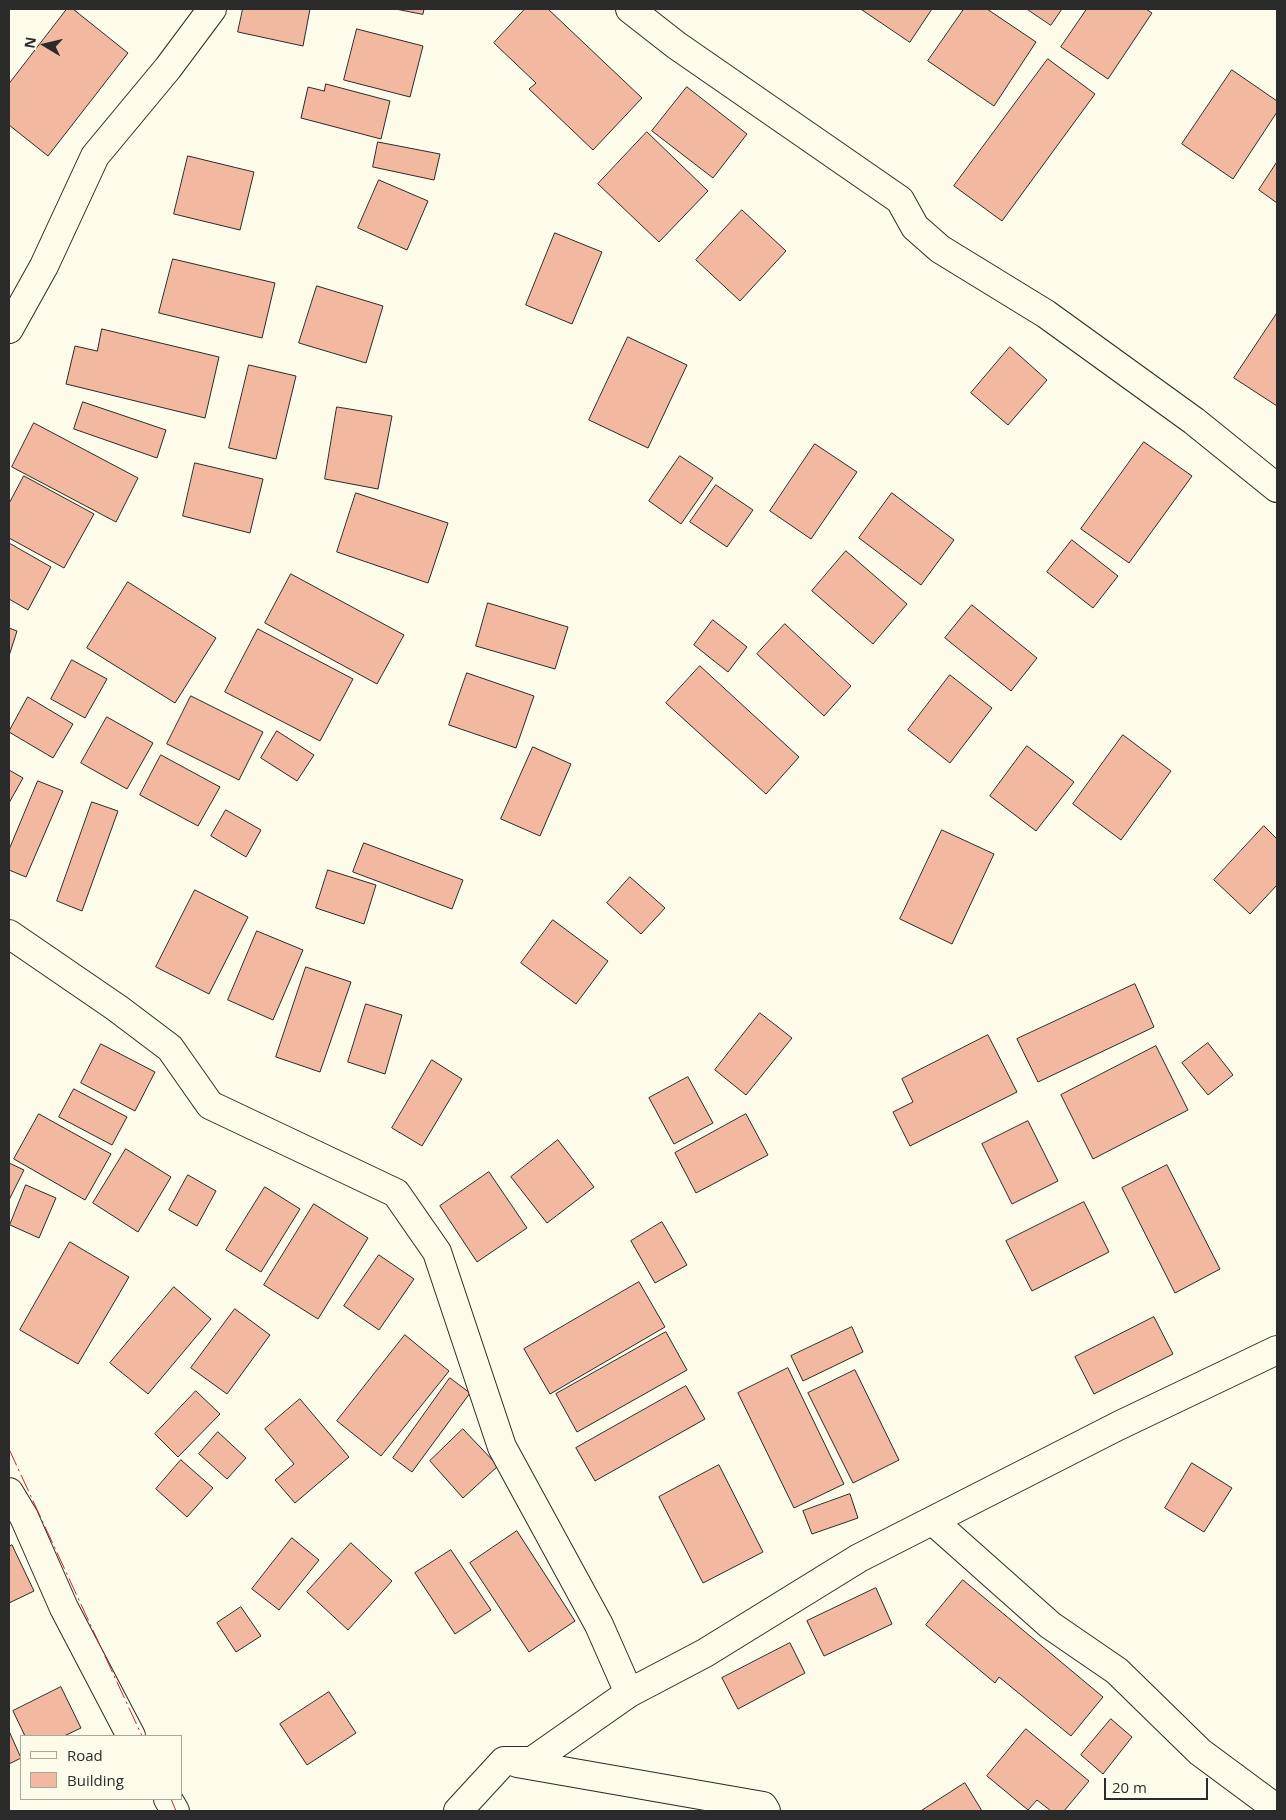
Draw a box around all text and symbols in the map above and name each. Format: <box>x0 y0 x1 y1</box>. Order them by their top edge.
north arrow <box>20 20 70 70</box>
text: N <box>19 35 40 50</box>
legend <box>20 1735 182 1800</box>
text: Road <box>67 1745 103 1765</box>
scale bar <box>1106 1768 1210 1800</box>
text: Building <box>67 1770 124 1790</box>
text: 20 m <box>1112 1777 1147 1797</box>

